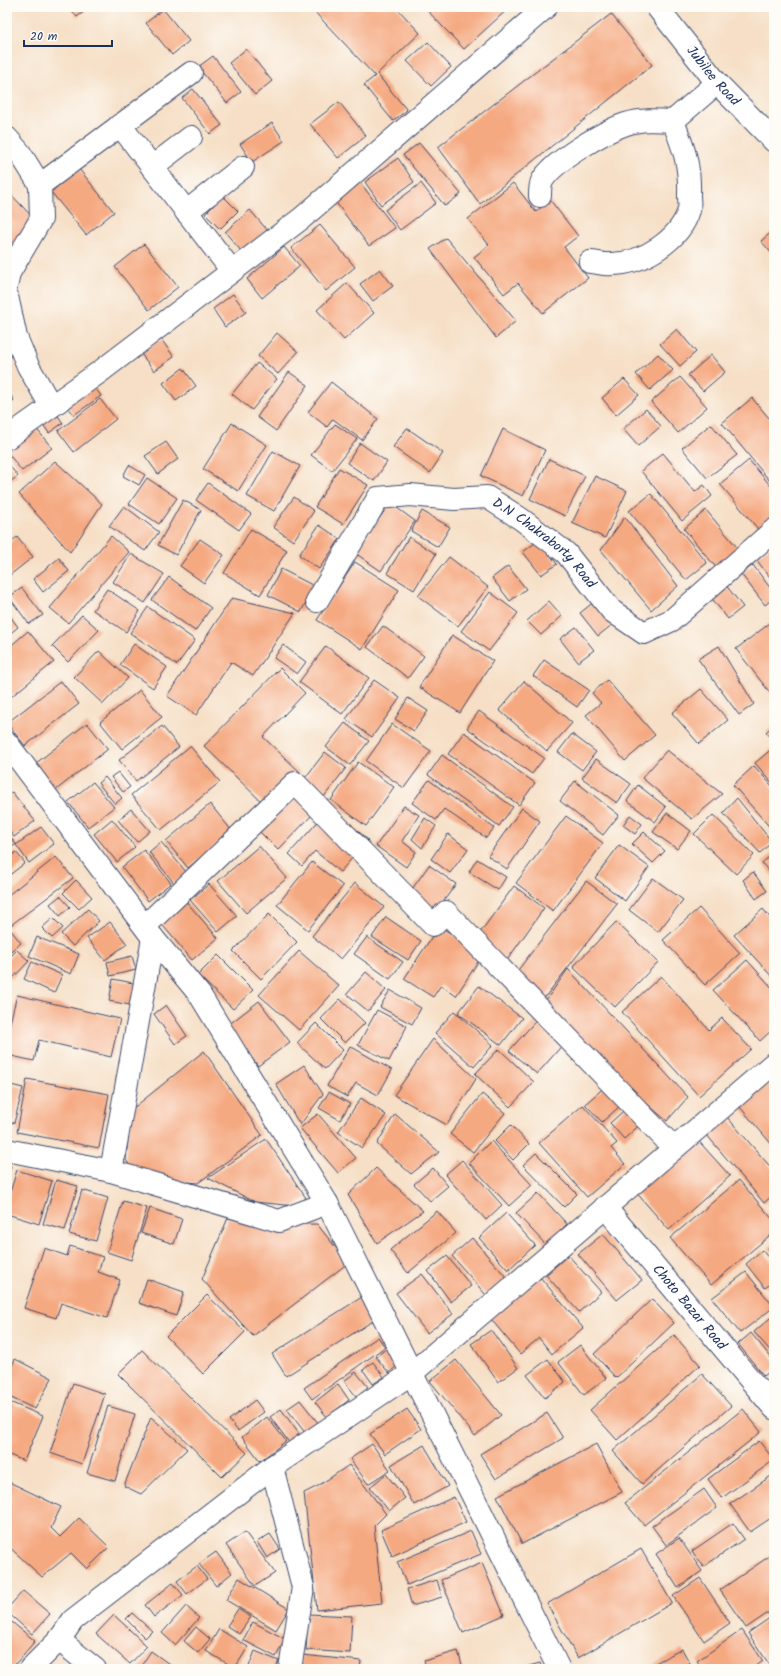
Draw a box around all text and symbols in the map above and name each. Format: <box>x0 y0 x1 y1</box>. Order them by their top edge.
scale bar <box>24 22 112 48</box>
text: 20 m <box>30 27 58 46</box>
street label: Jubilee Road <box>681 41 746 112</box>
street label: D.N Chakraborty Road <box>488 492 602 594</box>
street label: Choto Bazar Road <box>647 1260 733 1356</box>

